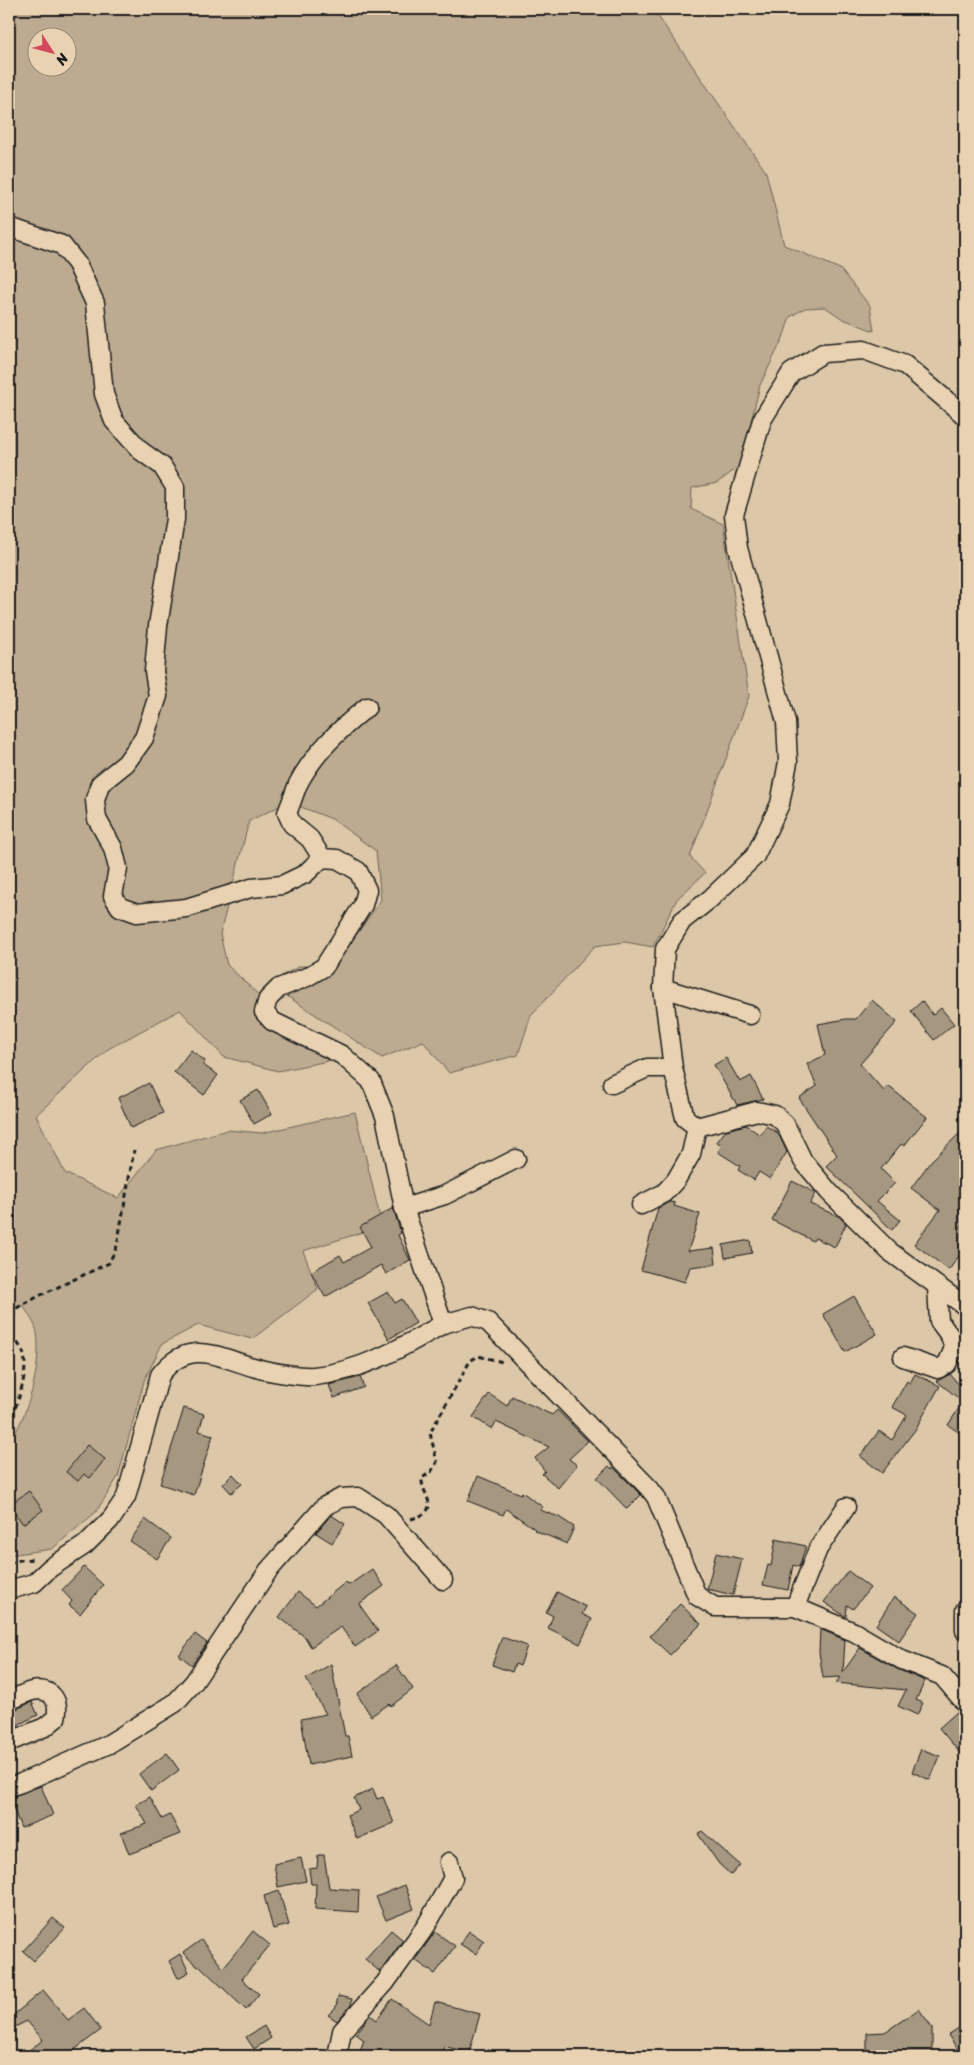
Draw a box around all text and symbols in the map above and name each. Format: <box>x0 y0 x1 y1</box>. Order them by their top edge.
north arrow <box>28 28 78 78</box>
text: N <box>49 47 76 71</box>

